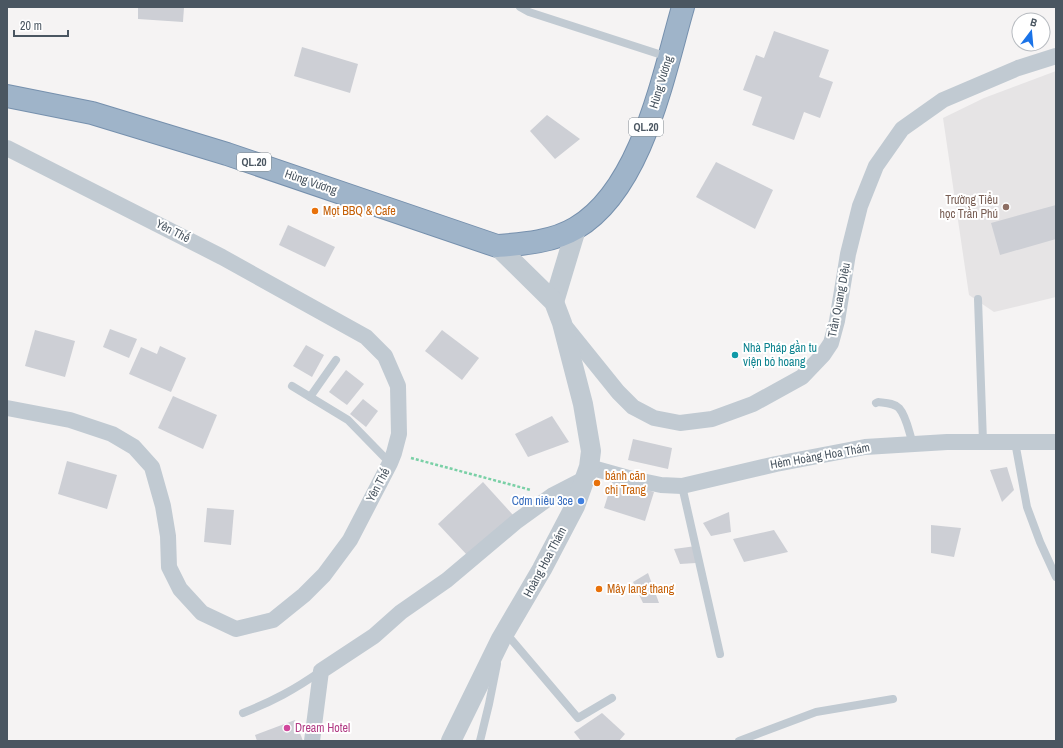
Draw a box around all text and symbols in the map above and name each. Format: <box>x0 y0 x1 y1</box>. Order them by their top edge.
scale bar <box>14 12 68 38</box>
north arrow <box>1011 12 1051 52</box>
text: B <box>1029 15 1039 30</box>
text: 20 m <box>20 18 42 34</box>
street label: Hùng Vương <box>645 53 677 110</box>
road number: QL.20 <box>629 118 663 136</box>
road number: QL.20 <box>237 153 271 171</box>
street label: Hùng Vương <box>283 166 340 199</box>
place label: Trường Tiểu học Trần Phú <box>939 192 998 222</box>
marker: Trường Tiểu học Trần Phú <box>1001 202 1011 212</box>
place label: Mọt BBQ & Cafe <box>323 203 396 219</box>
marker: Mọt BBQ & Cafe <box>310 206 320 216</box>
street label: Yên Thế <box>153 216 193 246</box>
street label: Trần Quang Diệu <box>824 261 854 339</box>
place label: Nhà Pháp gần tu viện bỏ hoang <box>743 340 817 370</box>
marker: Nhà Pháp gần tu viện bỏ hoang <box>730 350 740 360</box>
street label: Hẻm Hoàng Hoa Thám <box>769 439 871 473</box>
street label: Yên Thế <box>362 465 394 505</box>
place label: bánh căn chị Trang <box>605 468 647 498</box>
marker: bánh căn chị Trang <box>592 478 602 488</box>
place label: Cơm niêu 3ce <box>512 493 573 509</box>
marker: Cơm niêu 3ce <box>576 496 586 506</box>
street label: Hoàng Hoa Thám <box>520 524 570 600</box>
place label: Mây lang thang <box>607 581 675 597</box>
marker: Mây lang thang <box>594 584 604 594</box>
place label: Dream Hotel <box>295 720 350 736</box>
marker: Dream Hotel <box>282 723 292 733</box>

